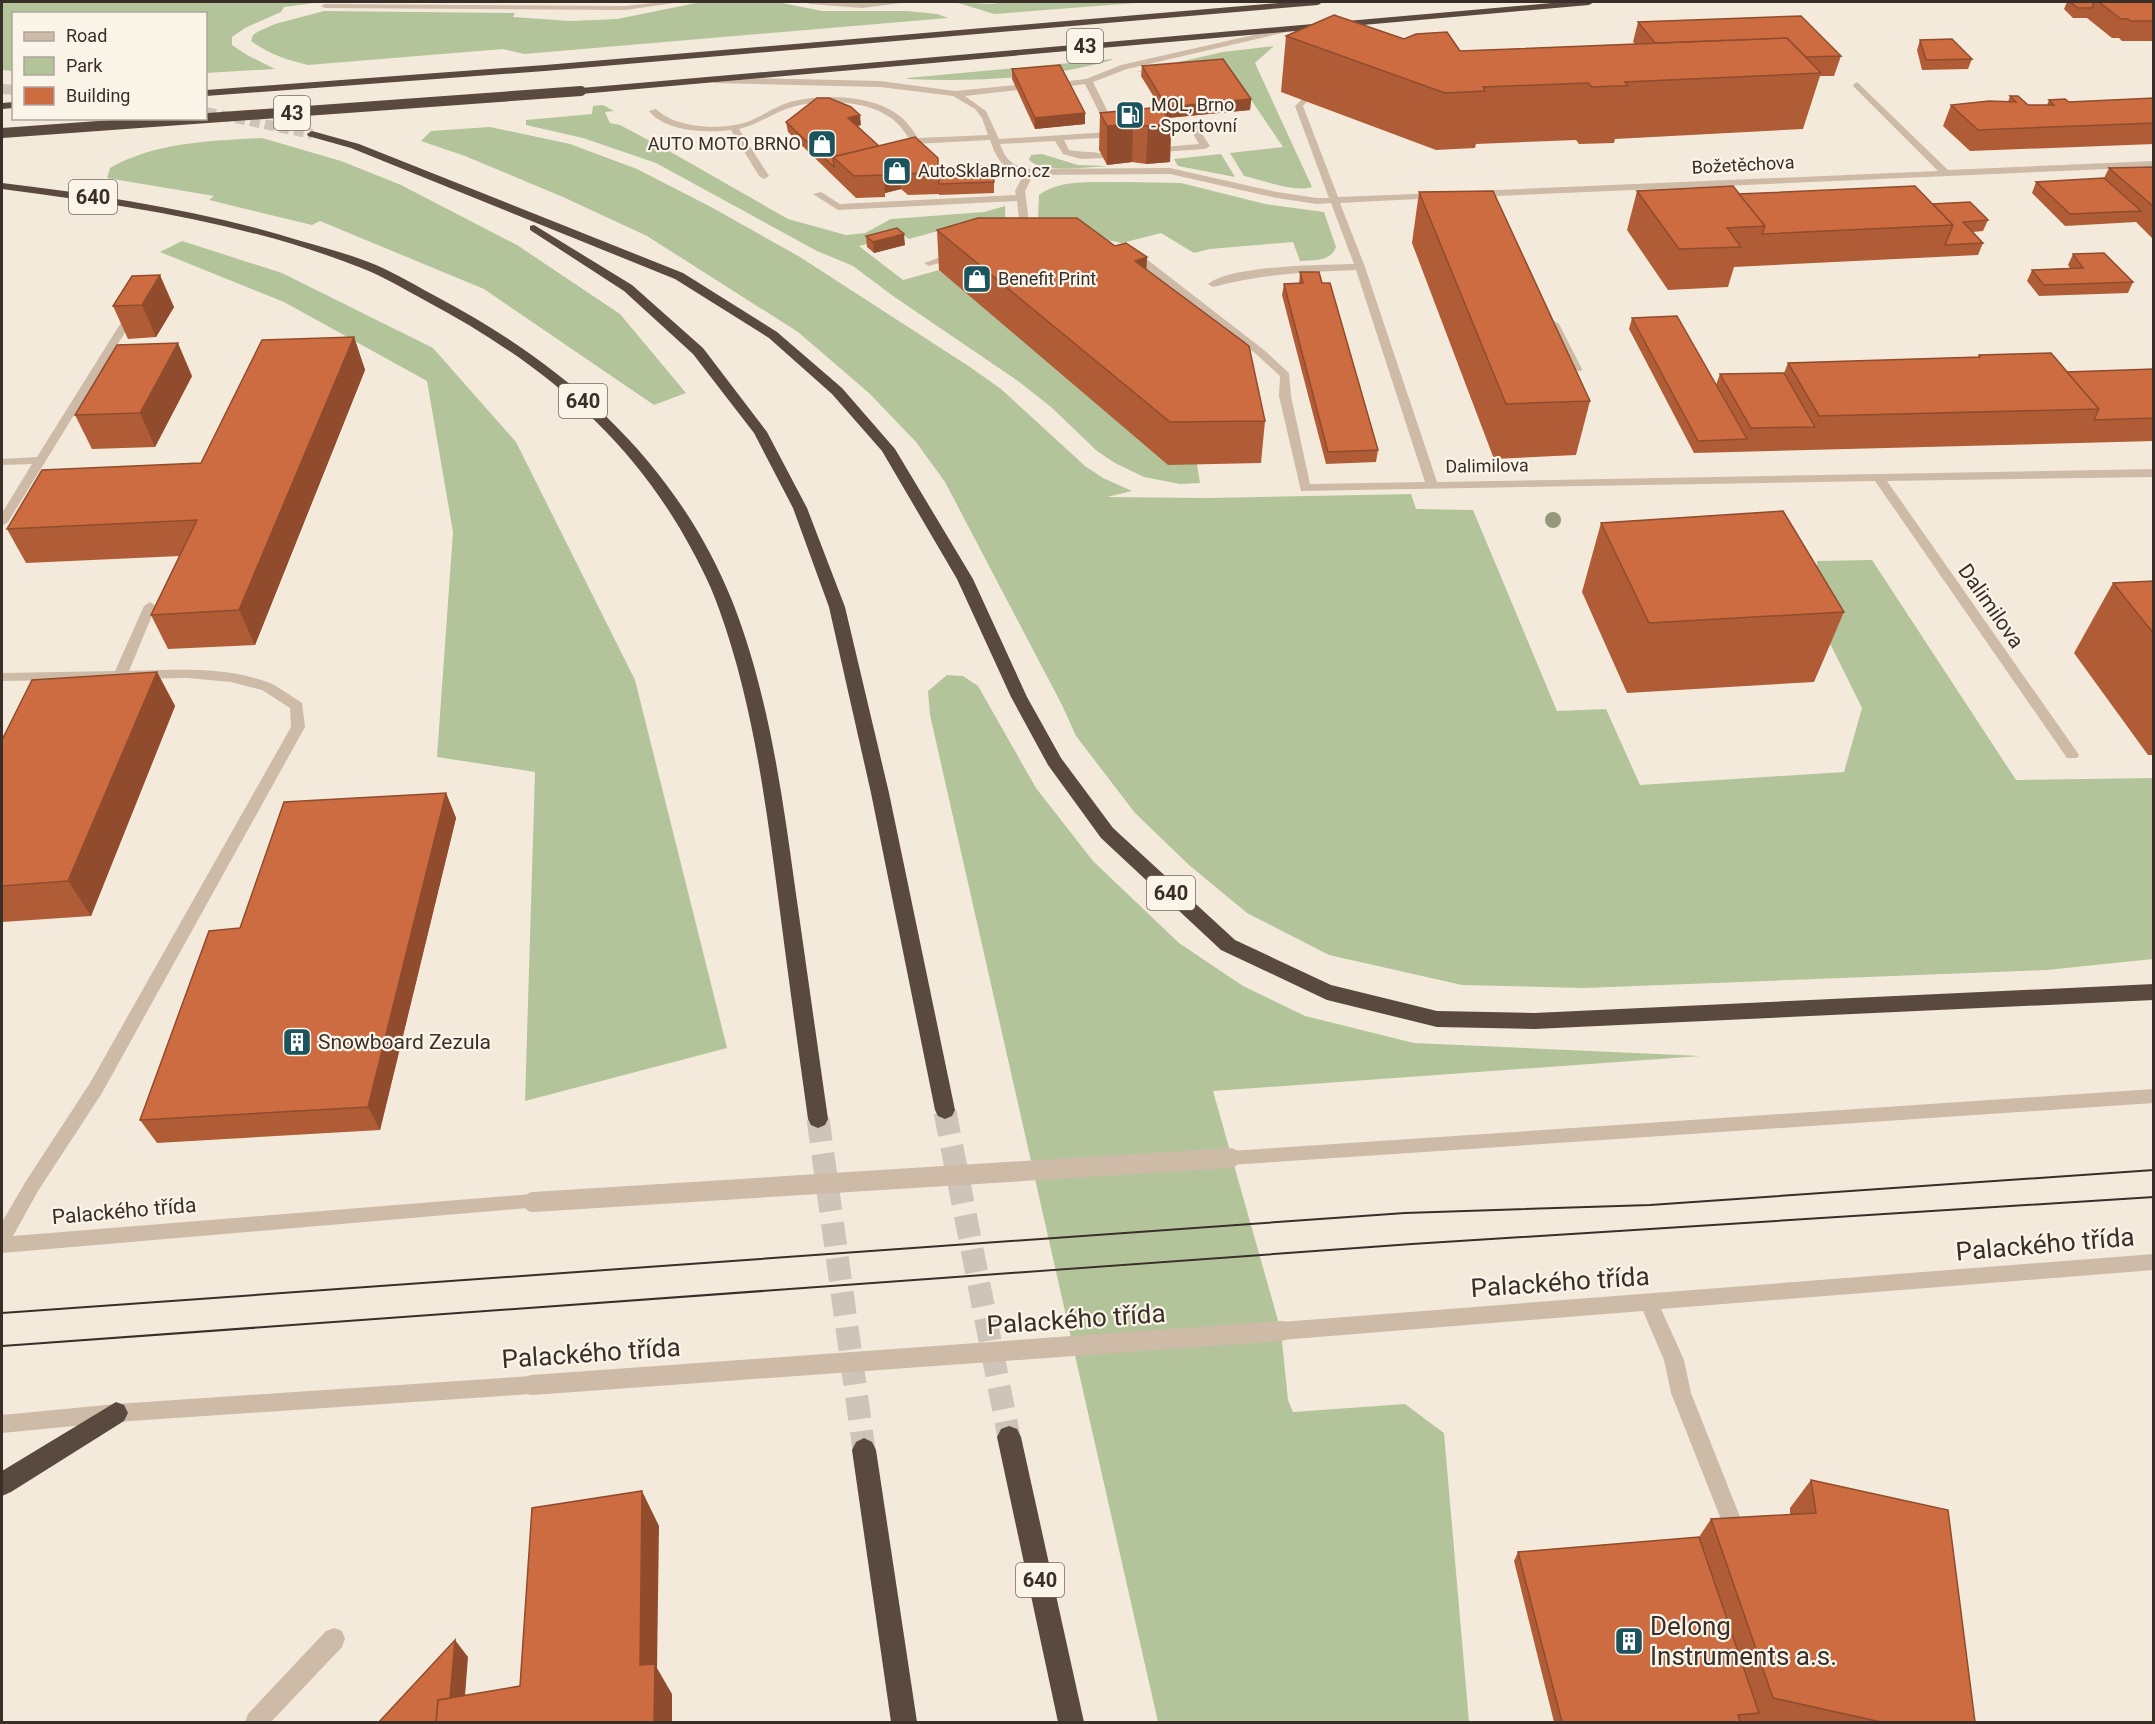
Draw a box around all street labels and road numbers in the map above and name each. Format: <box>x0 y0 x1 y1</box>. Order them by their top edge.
road number: 43 <box>1067 29 1103 63</box>
road number: 43 <box>274 96 310 130</box>
street label: Božetěchova <box>1691 151 1795 178</box>
road number: 640 <box>69 180 117 214</box>
road number: 640 <box>559 384 607 418</box>
street label: Dalimilova <box>1445 454 1529 477</box>
street label: Dalimilova <box>1953 559 2029 653</box>
road number: 640 <box>1147 876 1195 910</box>
street label: Palackého třída <box>51 1193 197 1229</box>
street label: Palackého třída <box>1954 1221 2136 1267</box>
street label: Palackého třída <box>1469 1261 1651 1303</box>
street label: Palackého třída <box>985 1298 1167 1340</box>
street label: Palackého třída <box>500 1332 682 1374</box>
road number: 640 <box>1016 1563 1064 1597</box>

